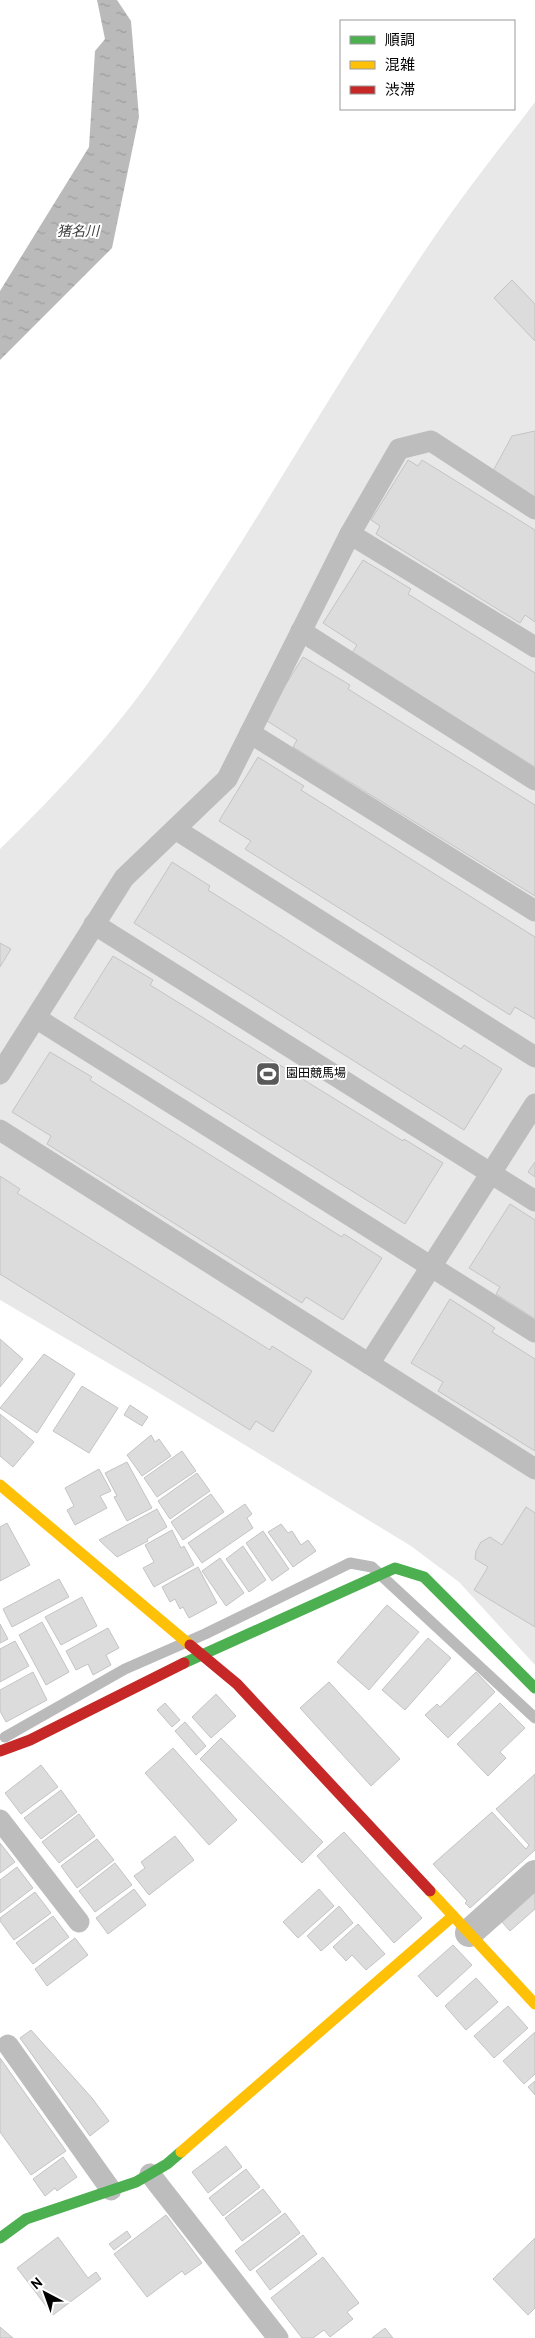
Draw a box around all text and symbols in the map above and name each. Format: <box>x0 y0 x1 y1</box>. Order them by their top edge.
legend <box>340 20 515 110</box>
text: 順調 <box>385 32 415 51</box>
text: 混雑 <box>385 57 415 76</box>
text: 渋滞 <box>385 82 415 101</box>
water label: 猪名川 <box>57 224 101 241</box>
sports icon: 園田競馬場 <box>255 1061 281 1087</box>
place label: 園田競馬場 <box>286 1066 346 1082</box>
north arrow <box>20 2268 70 2318</box>
text: N <box>28 2275 47 2294</box>

